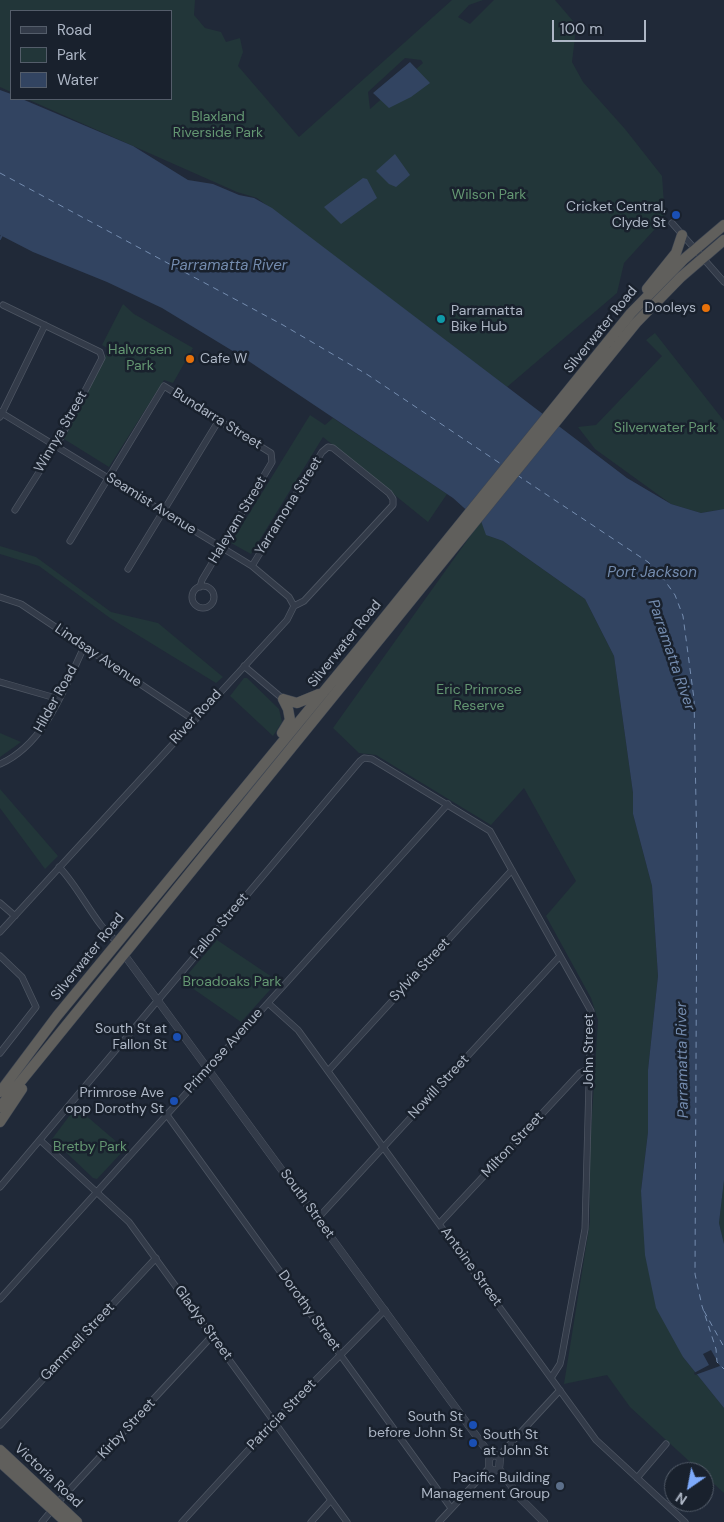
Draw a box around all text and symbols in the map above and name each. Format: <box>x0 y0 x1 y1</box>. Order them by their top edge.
legend <box>10 10 172 100</box>
scale bar <box>554 10 648 42</box>
text: 100 m <box>560 19 603 39</box>
text: Road <box>57 20 92 40</box>
text: Park <box>57 45 87 65</box>
text: Water <box>57 70 98 90</box>
park label: Blaxland Riverside Park <box>173 109 263 142</box>
park label: Wilson Park <box>452 187 526 203</box>
place label: Cricket Central, Clyde St <box>566 199 666 232</box>
marker: Cricket Central, Clyde St <box>670 209 682 221</box>
water label: Parramatta River <box>171 257 287 275</box>
street label: Silverwater Road <box>561 283 641 377</box>
place label: Dooleys <box>645 300 696 316</box>
marker: Dooleys <box>700 302 712 314</box>
place label: Parramatta Bike Hub <box>451 303 523 336</box>
marker: Parramatta Bike Hub <box>435 313 447 325</box>
park label: Halvorsen Park <box>108 342 172 374</box>
place label: Cafe W <box>200 351 247 367</box>
marker: Cafe W <box>184 353 196 365</box>
street label: Bundarra Street <box>169 385 265 453</box>
street label: Winnya Street <box>31 388 91 476</box>
park label: Silverwater Park <box>614 420 716 436</box>
street label: Yarramona Street <box>252 454 326 558</box>
street label: Seamist Avenue <box>103 470 199 538</box>
street label: Haleyam Street <box>205 473 271 567</box>
water label: Port Jackson <box>607 564 697 582</box>
street label: Silverwater Road <box>305 597 385 691</box>
water label: Parramatta River <box>644 597 698 713</box>
street label: Lindsay Avenue <box>51 621 145 691</box>
street label: Hilder Road <box>31 662 81 736</box>
park label: Eric Primrose Reserve <box>436 682 522 714</box>
street label: River Road <box>167 686 225 748</box>
street label: Fallon Street <box>188 890 252 962</box>
street label: Silverwater Road <box>48 910 128 1004</box>
street label: Sylvia Street <box>386 935 454 1005</box>
park label: Broadoaks Park <box>182 974 282 990</box>
water label: Parramatta River <box>673 1002 693 1118</box>
street label: Primrose Avenue <box>181 1005 267 1097</box>
street label: John Street <box>581 1014 597 1088</box>
place label: South St at Fallon St <box>95 1021 167 1054</box>
marker: South St at Fallon St <box>171 1031 183 1043</box>
street label: Nowill Street <box>405 1052 473 1122</box>
place label: Primrose Ave opp Dorothy St <box>65 1085 164 1118</box>
marker: Primrose Ave opp Dorothy St <box>168 1095 180 1107</box>
street label: Milton Street <box>478 1109 548 1181</box>
park label: Bretby Park <box>53 1139 127 1155</box>
street label: South Street <box>276 1166 338 1242</box>
street label: Antoine Street <box>437 1224 505 1310</box>
street label: Dorothy Street <box>274 1267 344 1355</box>
street label: Gladys Street <box>170 1282 236 1364</box>
street label: Gammell Street <box>37 1299 119 1385</box>
street label: Patricia Street <box>244 1376 320 1454</box>
street label: Kirby Street <box>95 1395 159 1463</box>
place label: South St before John St <box>368 1409 463 1441</box>
marker: South St before John St <box>467 1419 479 1431</box>
place label: South St at John St <box>483 1427 548 1460</box>
marker: South St at John St <box>467 1437 479 1449</box>
street label: Victoria Road <box>11 1440 85 1512</box>
north arrow <box>664 1462 714 1512</box>
place label: Pacific Building Management Group <box>421 1470 550 1502</box>
marker: Pacific Building Management Group <box>554 1480 566 1492</box>
text: N <box>672 1488 691 1509</box>

